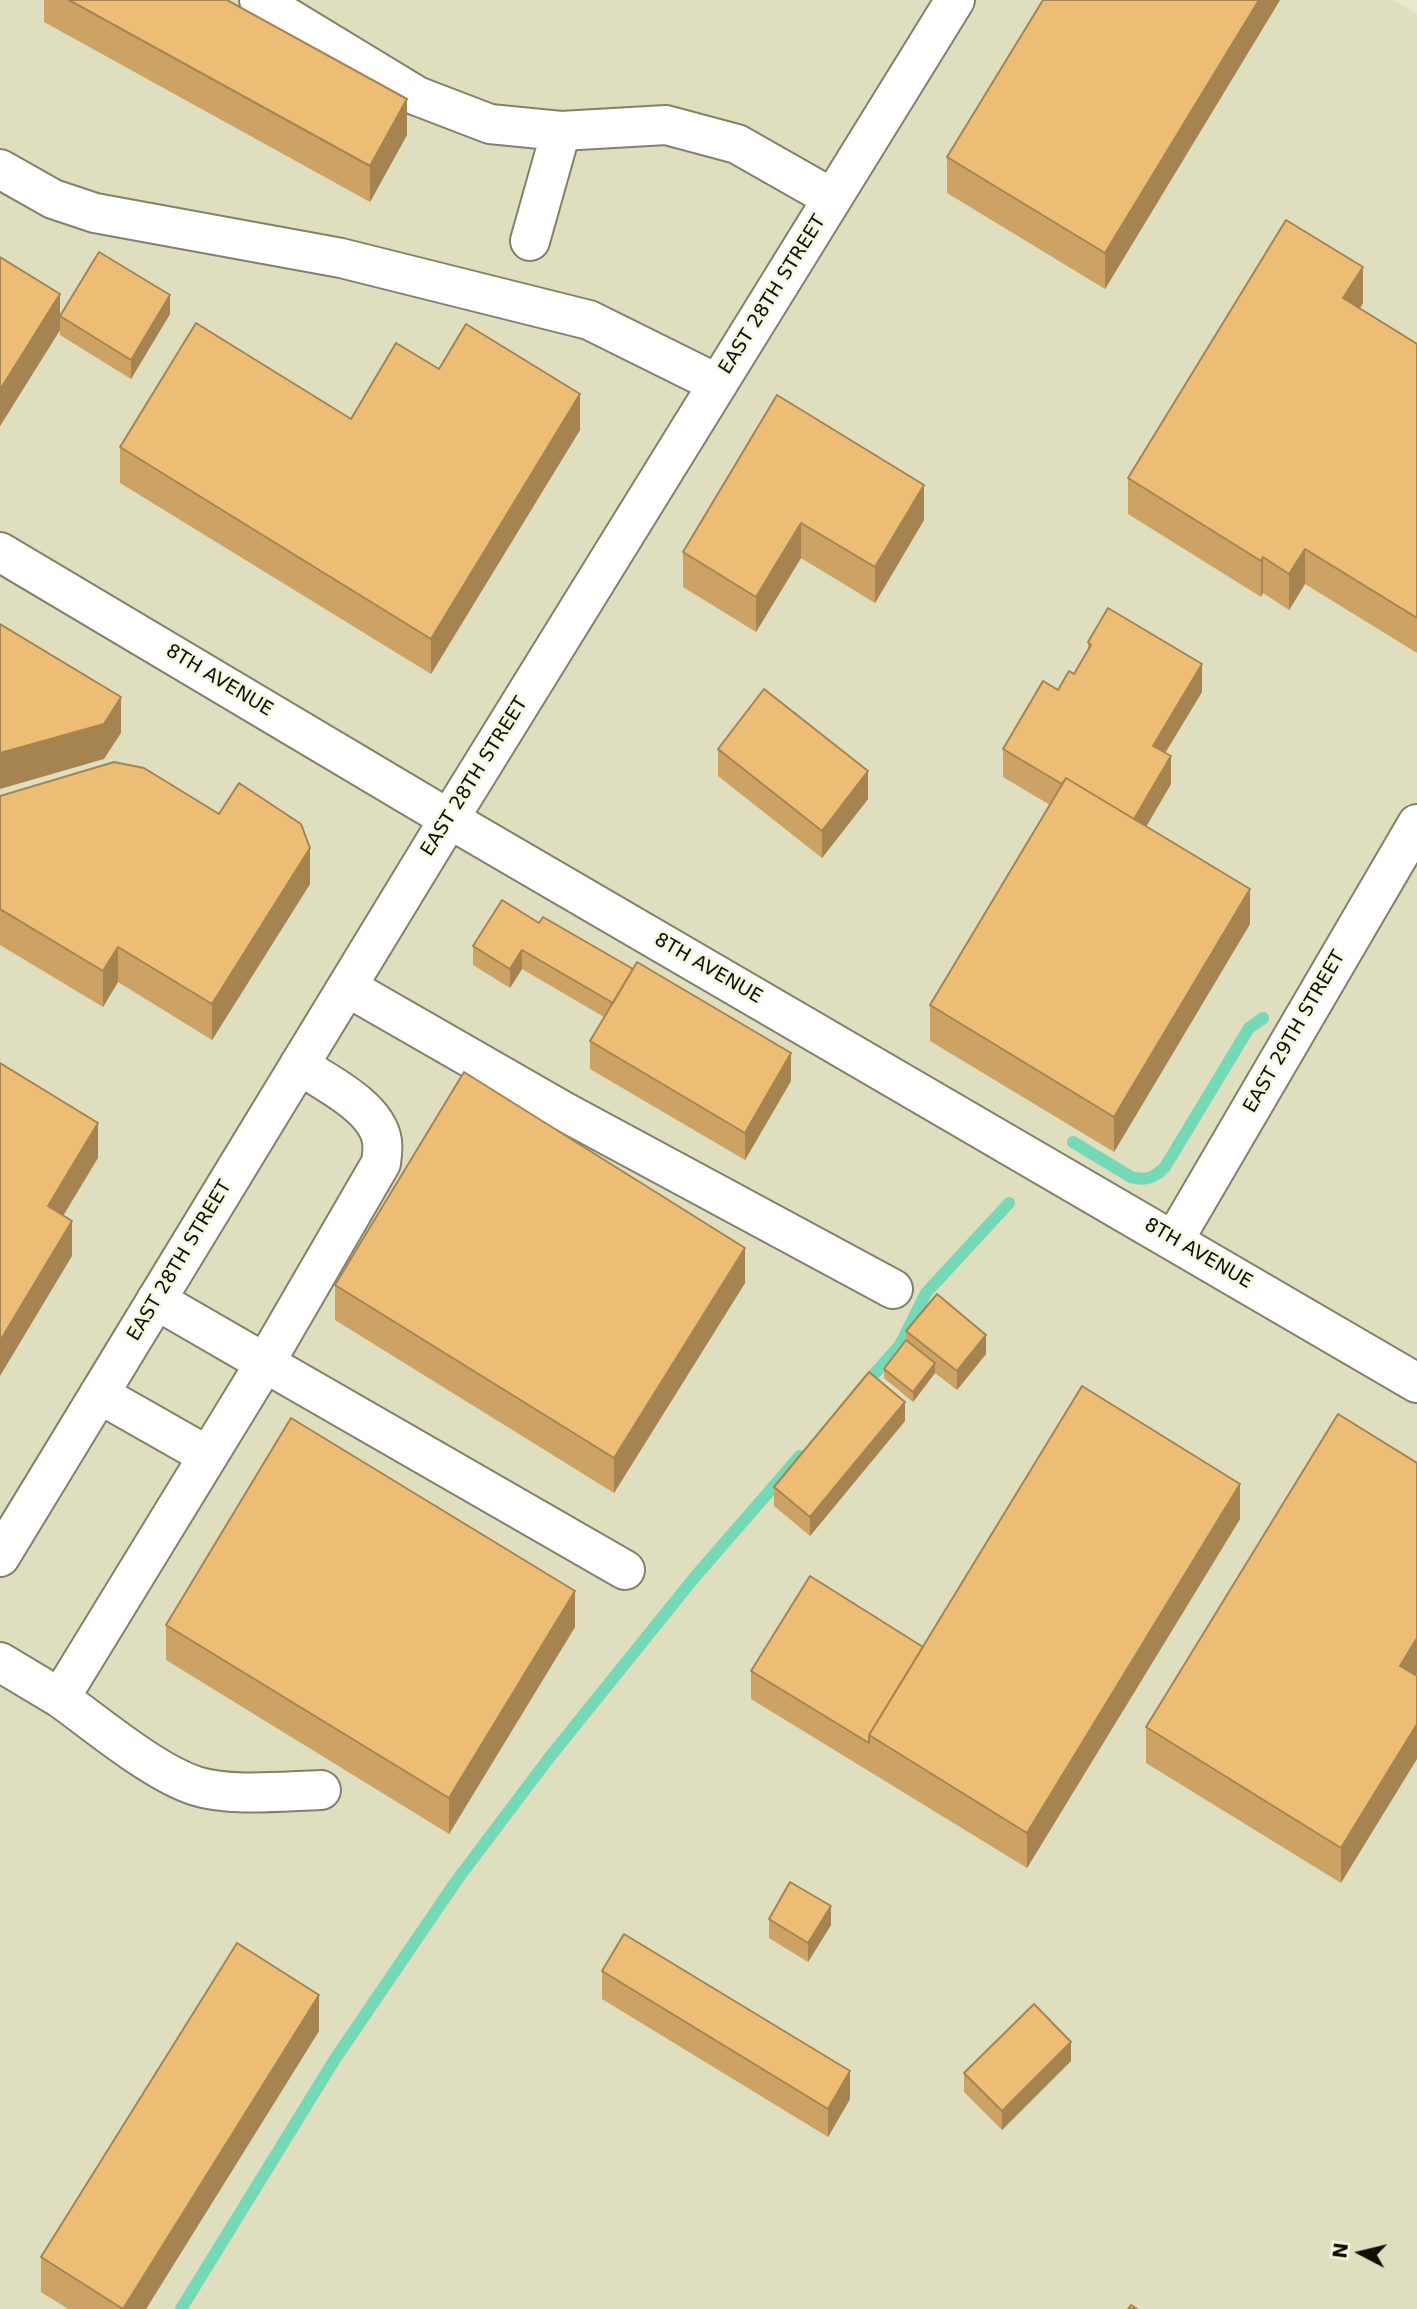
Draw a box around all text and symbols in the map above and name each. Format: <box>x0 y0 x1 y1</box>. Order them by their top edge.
street label: EAST 28TH STREET <box>715 211 831 379</box>
street label: 8TH AVENUE <box>161 640 277 722</box>
street label: EAST 28TH STREET <box>417 693 533 861</box>
street label: 8TH AVENUE <box>650 929 766 1009</box>
street label: EAST 29TH STREET <box>1239 947 1351 1117</box>
street label: EAST 28TH STREET <box>123 1177 237 1345</box>
street label: 8TH AVENUE <box>1140 1214 1256 1294</box>
north arrow <box>1326 2218 1396 2288</box>
text: N <box>1328 2241 1352 2260</box>

